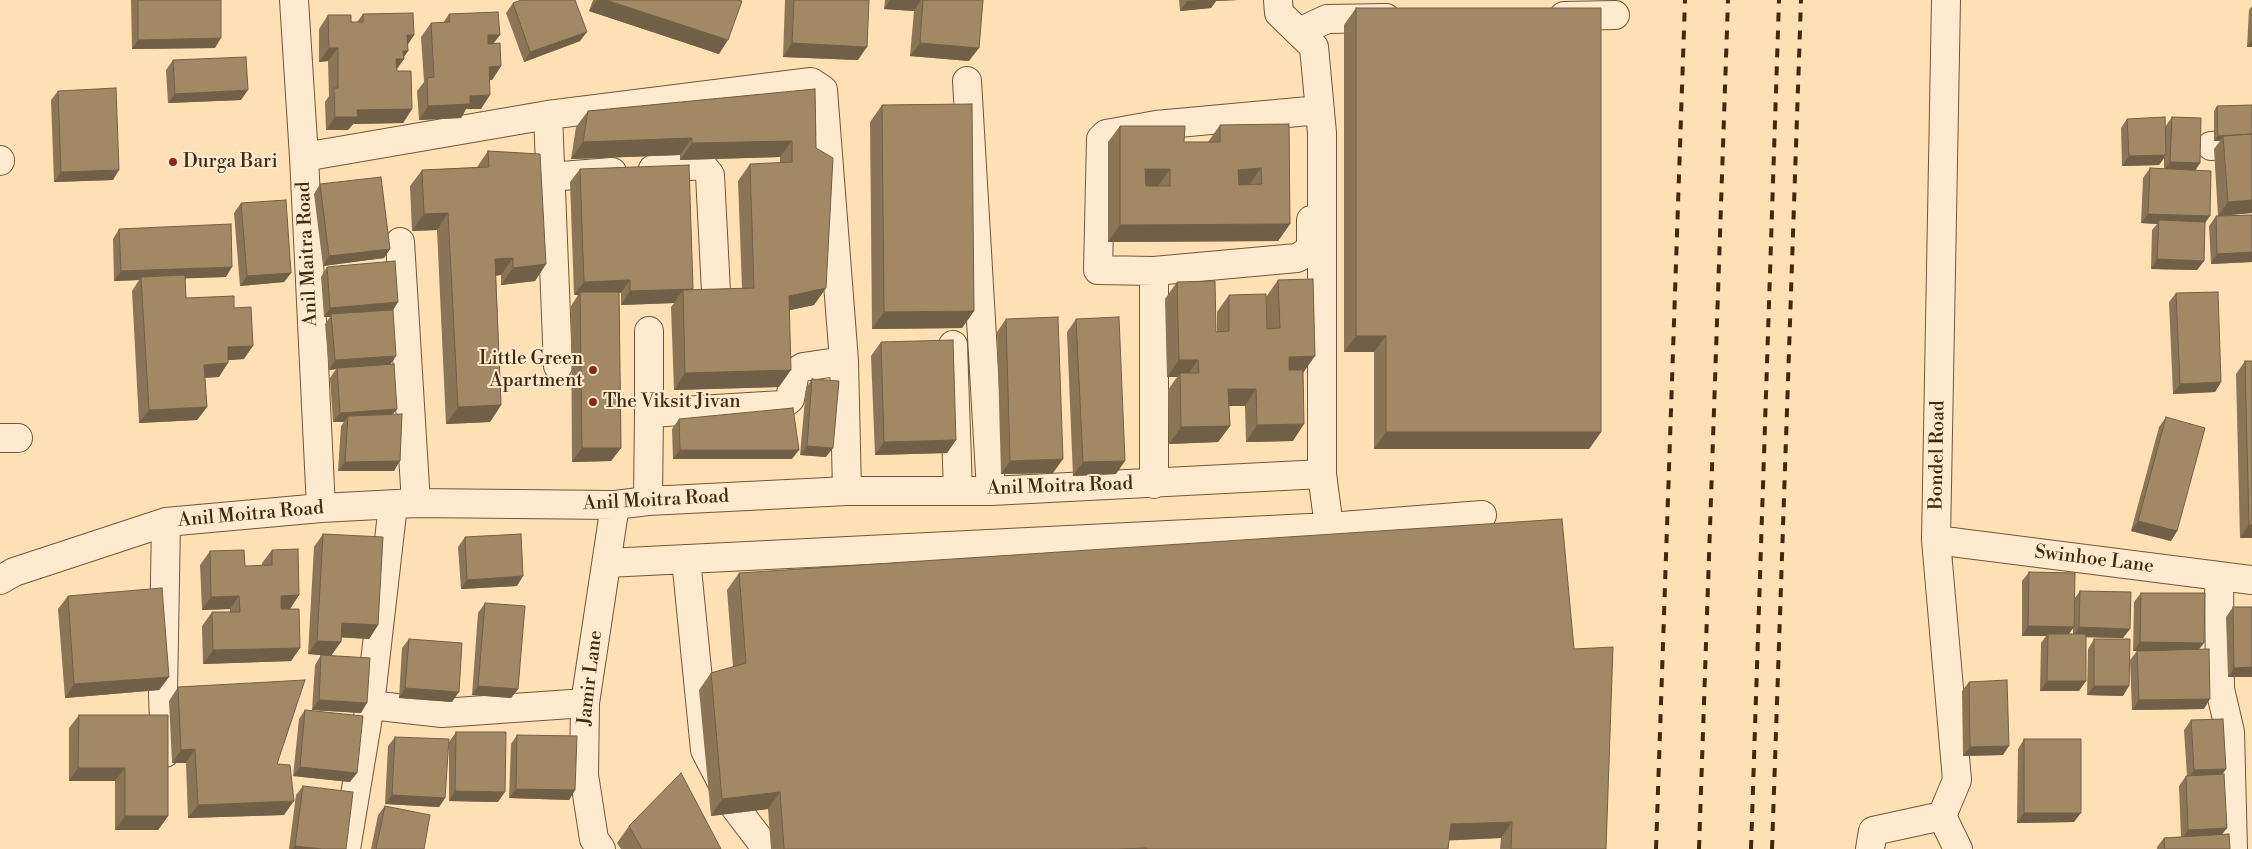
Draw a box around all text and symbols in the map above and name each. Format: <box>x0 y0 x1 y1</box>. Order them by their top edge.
place label: Durga Bari <box>183 151 278 173</box>
marker: Durga Bari <box>167 156 179 168</box>
street label: Anil Maitra Road <box>293 181 323 327</box>
place label: Little Green Apartment <box>479 348 583 392</box>
marker: Little Green Apartment <box>587 364 599 376</box>
place label: The Viksit Jivan <box>603 391 741 413</box>
marker: The Viksit Jivan <box>587 396 599 408</box>
street label: Bondel Road <box>1926 400 1950 510</box>
street label: Anil Moitra Road <box>987 473 1133 501</box>
street label: Anil Moitra Road <box>582 486 730 516</box>
street label: Anil Moitra Road <box>177 497 325 533</box>
street label: Swinhoe Lane <box>2033 541 2155 579</box>
street label: Jamir Lane <box>574 629 608 727</box>

